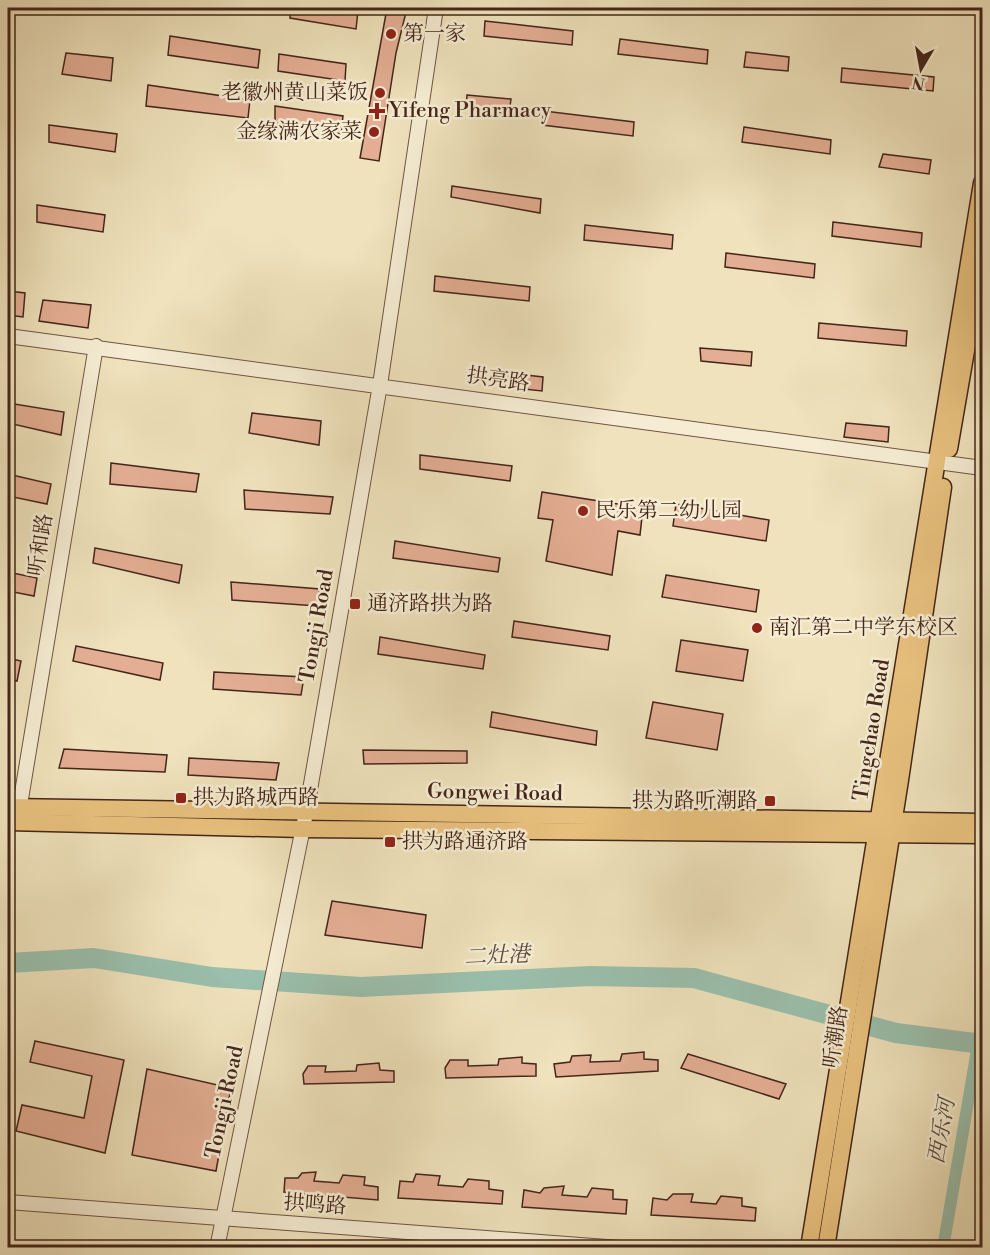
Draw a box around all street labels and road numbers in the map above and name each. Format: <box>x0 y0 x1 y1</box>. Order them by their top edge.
street label: 拱亮路 <box>465 363 531 397</box>
street label: 听和路 <box>23 512 59 578</box>
street label: Tongji Road <box>294 567 340 685</box>
street label: Tingchao Road <box>848 657 896 803</box>
street label: Gongwei Road <box>427 779 563 807</box>
street label: 听潮路 <box>818 1004 854 1070</box>
street label: Tongji Road <box>200 1043 250 1161</box>
street label: 拱鸣路 <box>283 1190 347 1220</box>

